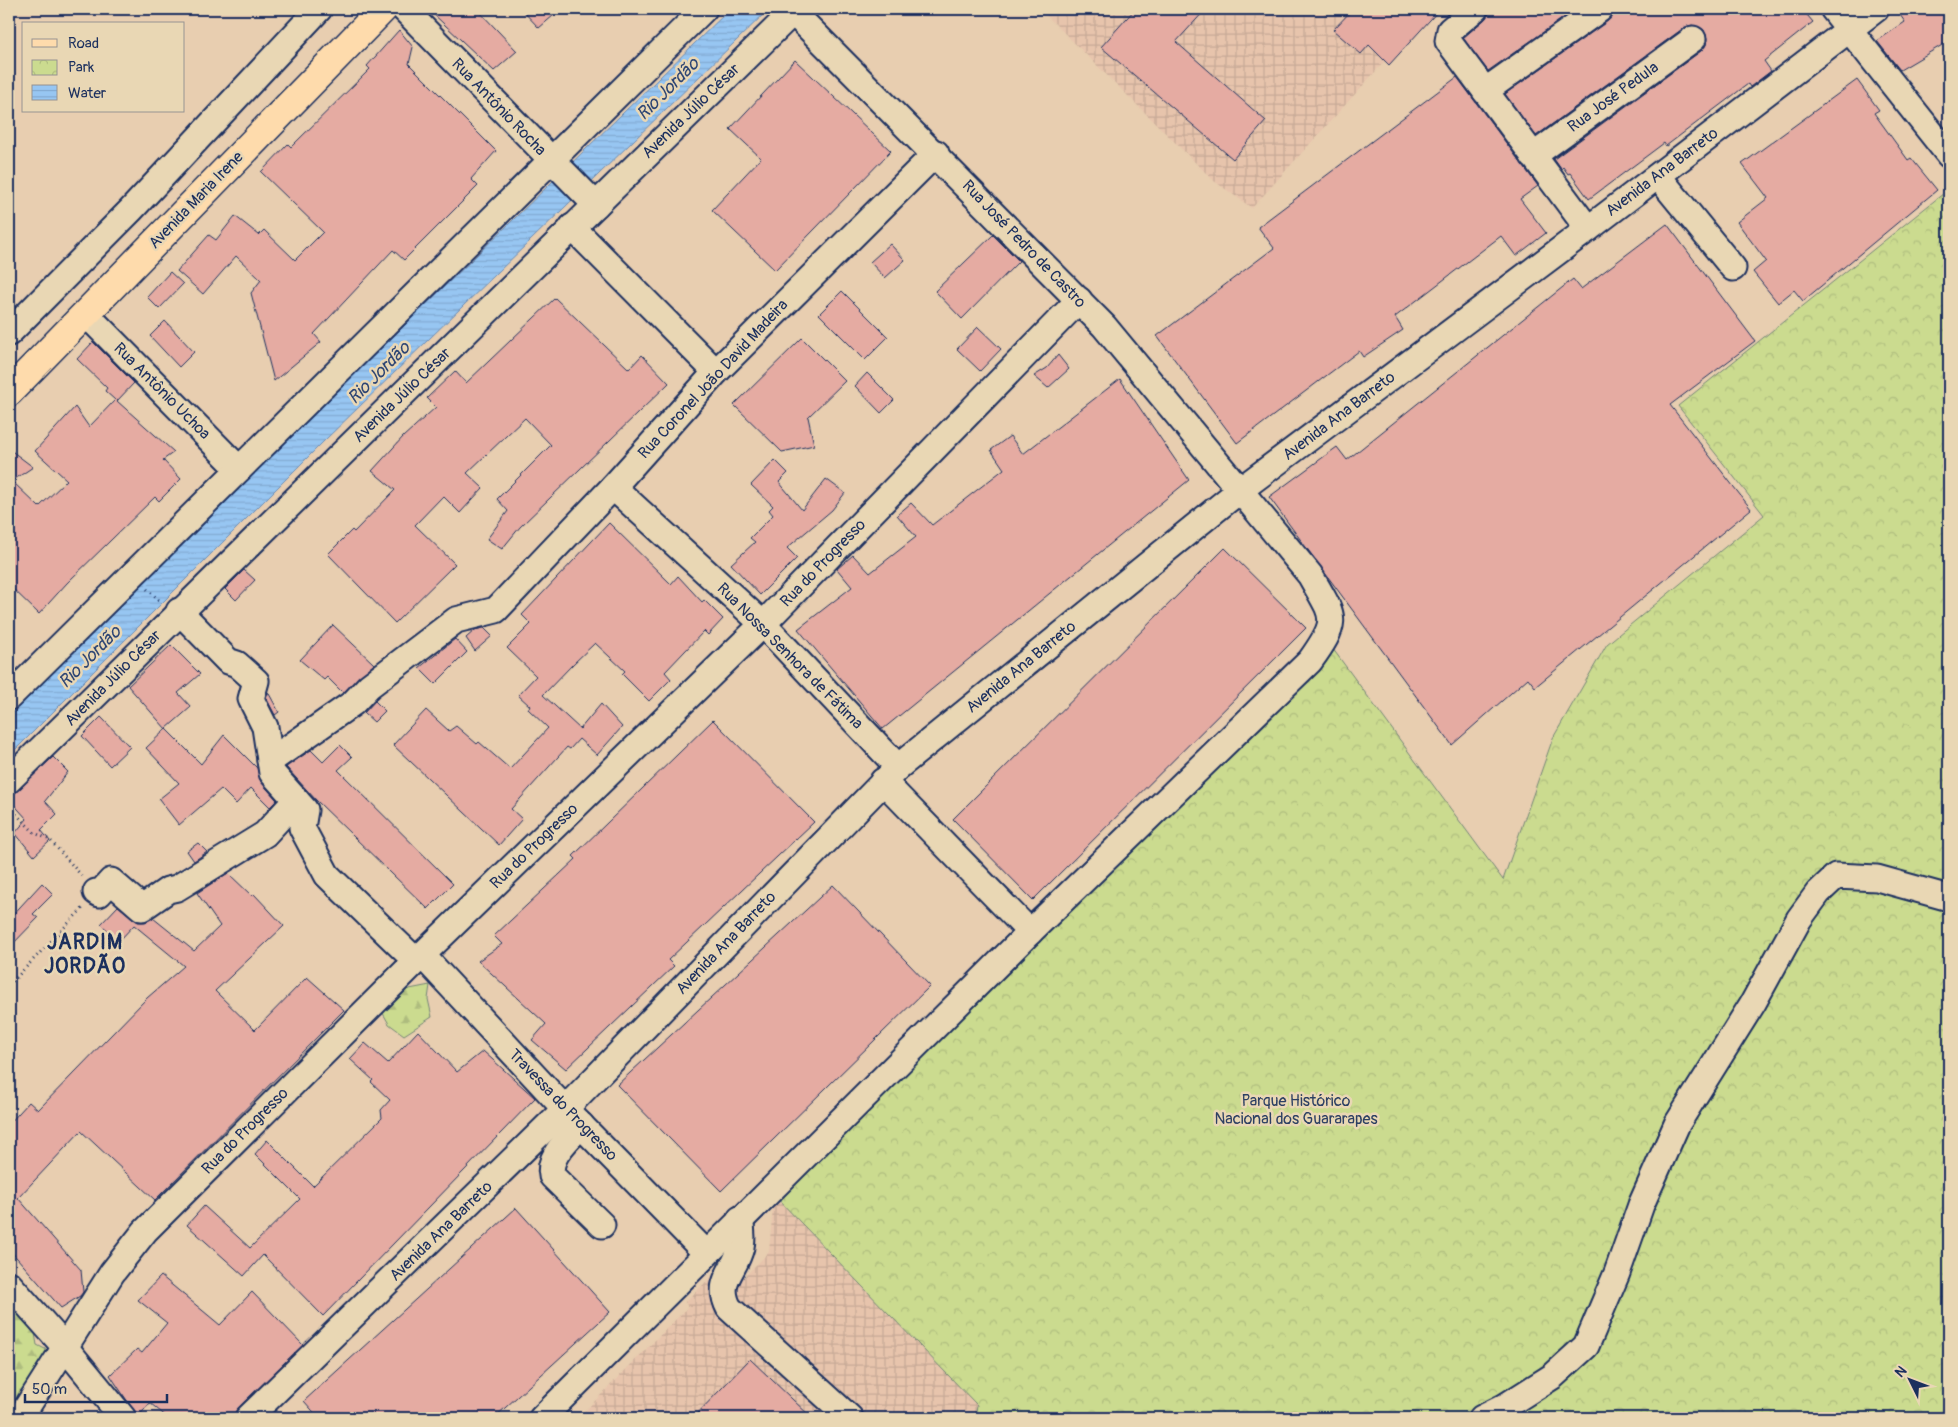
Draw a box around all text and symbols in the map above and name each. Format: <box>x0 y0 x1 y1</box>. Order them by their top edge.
legend <box>22 22 185 112</box>
text: Road <box>68 34 99 53</box>
water label: Rio Jordão <box>632 52 705 125</box>
street label: Rua Antônio Rocha <box>447 54 551 160</box>
street label: Rua José Pedula <box>1564 57 1662 137</box>
text: Park <box>68 58 95 77</box>
street label: Avenida Júlio César <box>638 59 744 163</box>
text: Water <box>68 84 107 103</box>
street label: Avenida Ana Barreto <box>1602 123 1723 221</box>
street label: Avenida Maria Irene <box>144 147 248 253</box>
street label: Rua José Pedro de Castro <box>958 176 1090 312</box>
street label: Rua Coronel João David Madeira <box>634 295 792 463</box>
water label: Rio Jordão <box>343 336 416 409</box>
street label: Rua Antônio Uchoa <box>109 338 215 444</box>
street label: Avenida Júlio César <box>349 343 455 447</box>
street label: Avenida Ana Barreto <box>1279 367 1400 465</box>
street label: Rua do Progresso <box>776 515 870 611</box>
street label: Rua Nossa Senhora de Fátima <box>713 579 867 733</box>
street label: Avenida Ana Barreto <box>962 616 1080 717</box>
water label: Rio Jordão <box>54 620 127 693</box>
street label: Avenida Júlio César <box>61 625 166 730</box>
street label: Rua do Progresso <box>486 799 582 893</box>
street label: Avenida Ana Barreto <box>672 887 781 999</box>
district label: JARDIM JORDÃO <box>44 929 126 980</box>
street label: Travessa do Progresso <box>504 1045 622 1166</box>
street label: Rua do Progresso <box>197 1083 293 1179</box>
park label: Parque Histórico Nacional dos Guararapes <box>1214 1091 1378 1129</box>
street label: Avenida Ana Barreto <box>385 1176 497 1285</box>
north arrow <box>1886 1354 1936 1404</box>
text: N <box>1891 1362 1910 1381</box>
scale bar <box>25 1372 168 1404</box>
text: 50 m <box>32 1380 67 1399</box>

